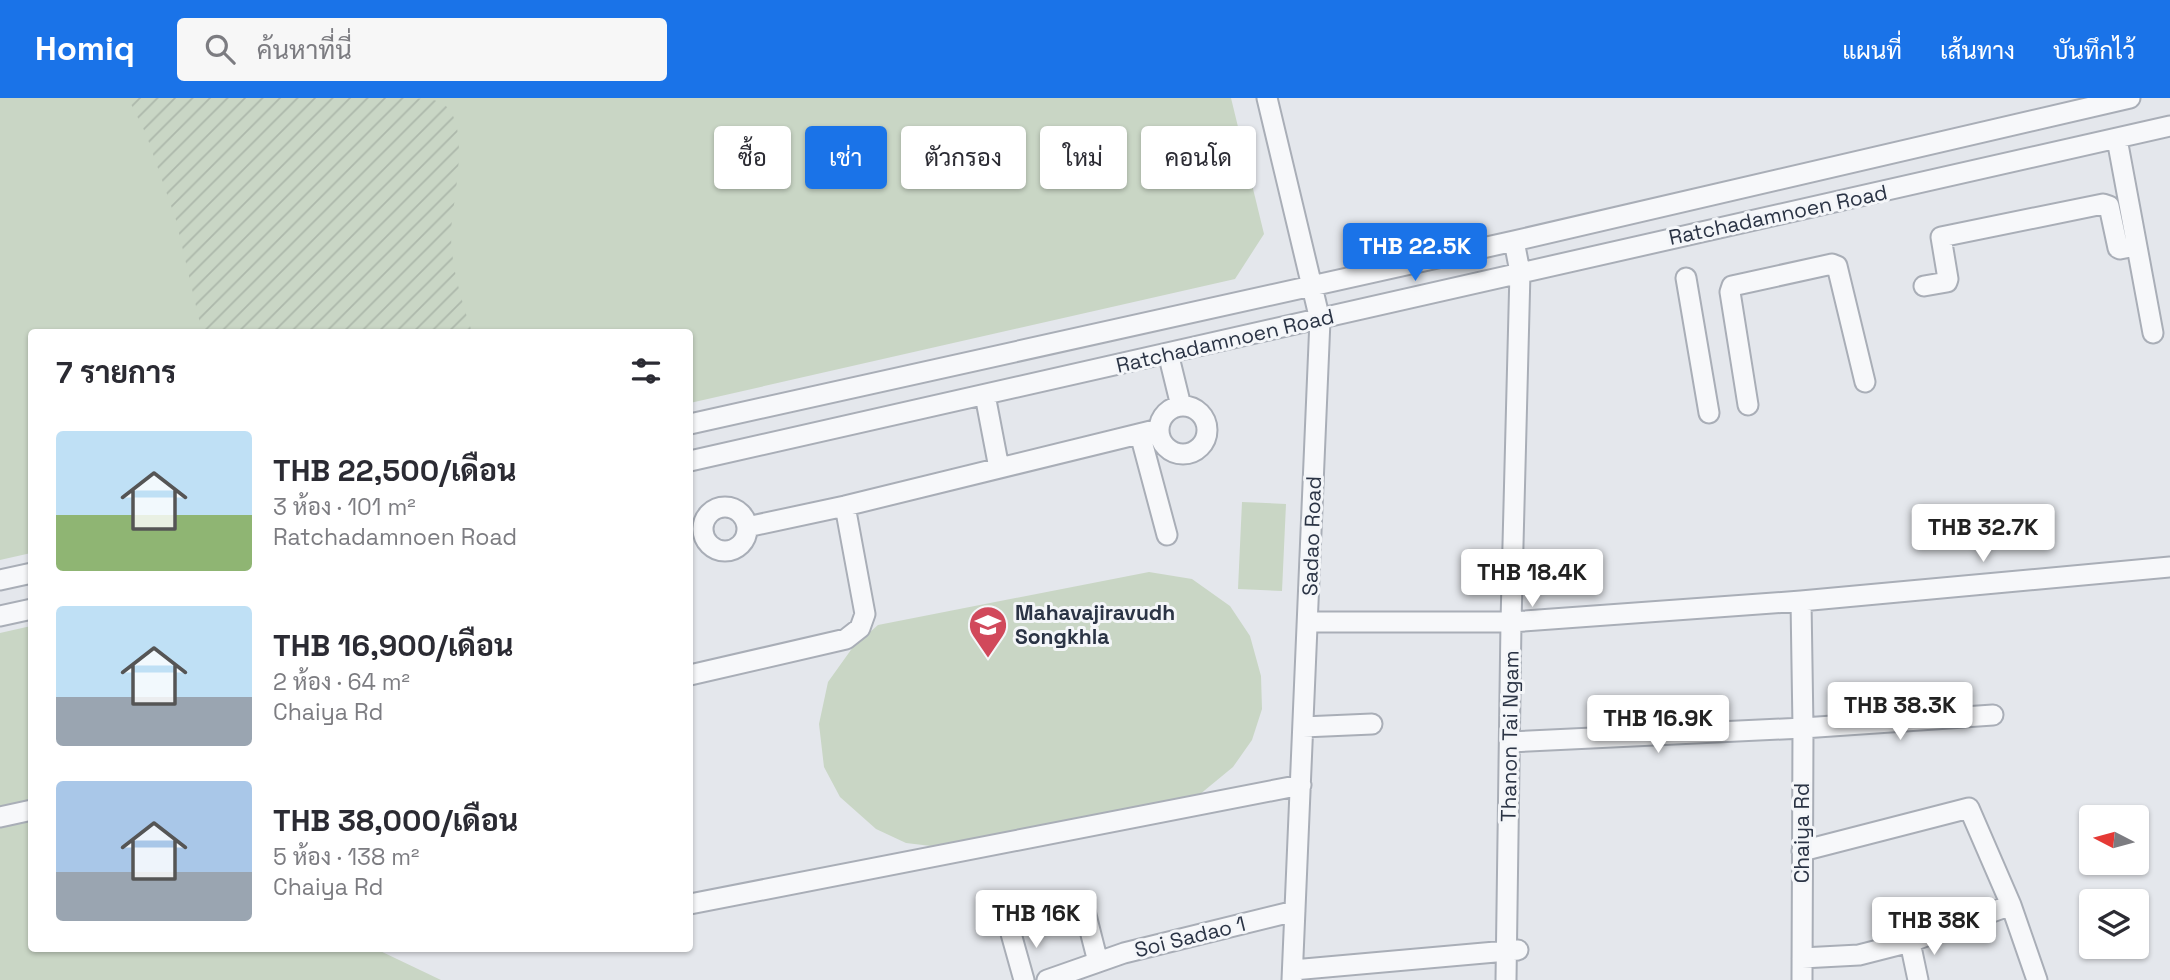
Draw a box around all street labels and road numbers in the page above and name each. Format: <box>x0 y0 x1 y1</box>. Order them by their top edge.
street label: Ratchadamnoen Road <box>1666 178 1890 251</box>
street label: Ratchadamnoen Road <box>1113 302 1337 379</box>
street label: Sadao Road <box>1296 476 1327 596</box>
street label: Thanon Tai Ngam <box>1495 650 1524 822</box>
street label: Chaiya Rd <box>1788 783 1815 883</box>
street label: Soi Sadao 1 <box>1132 910 1248 963</box>

